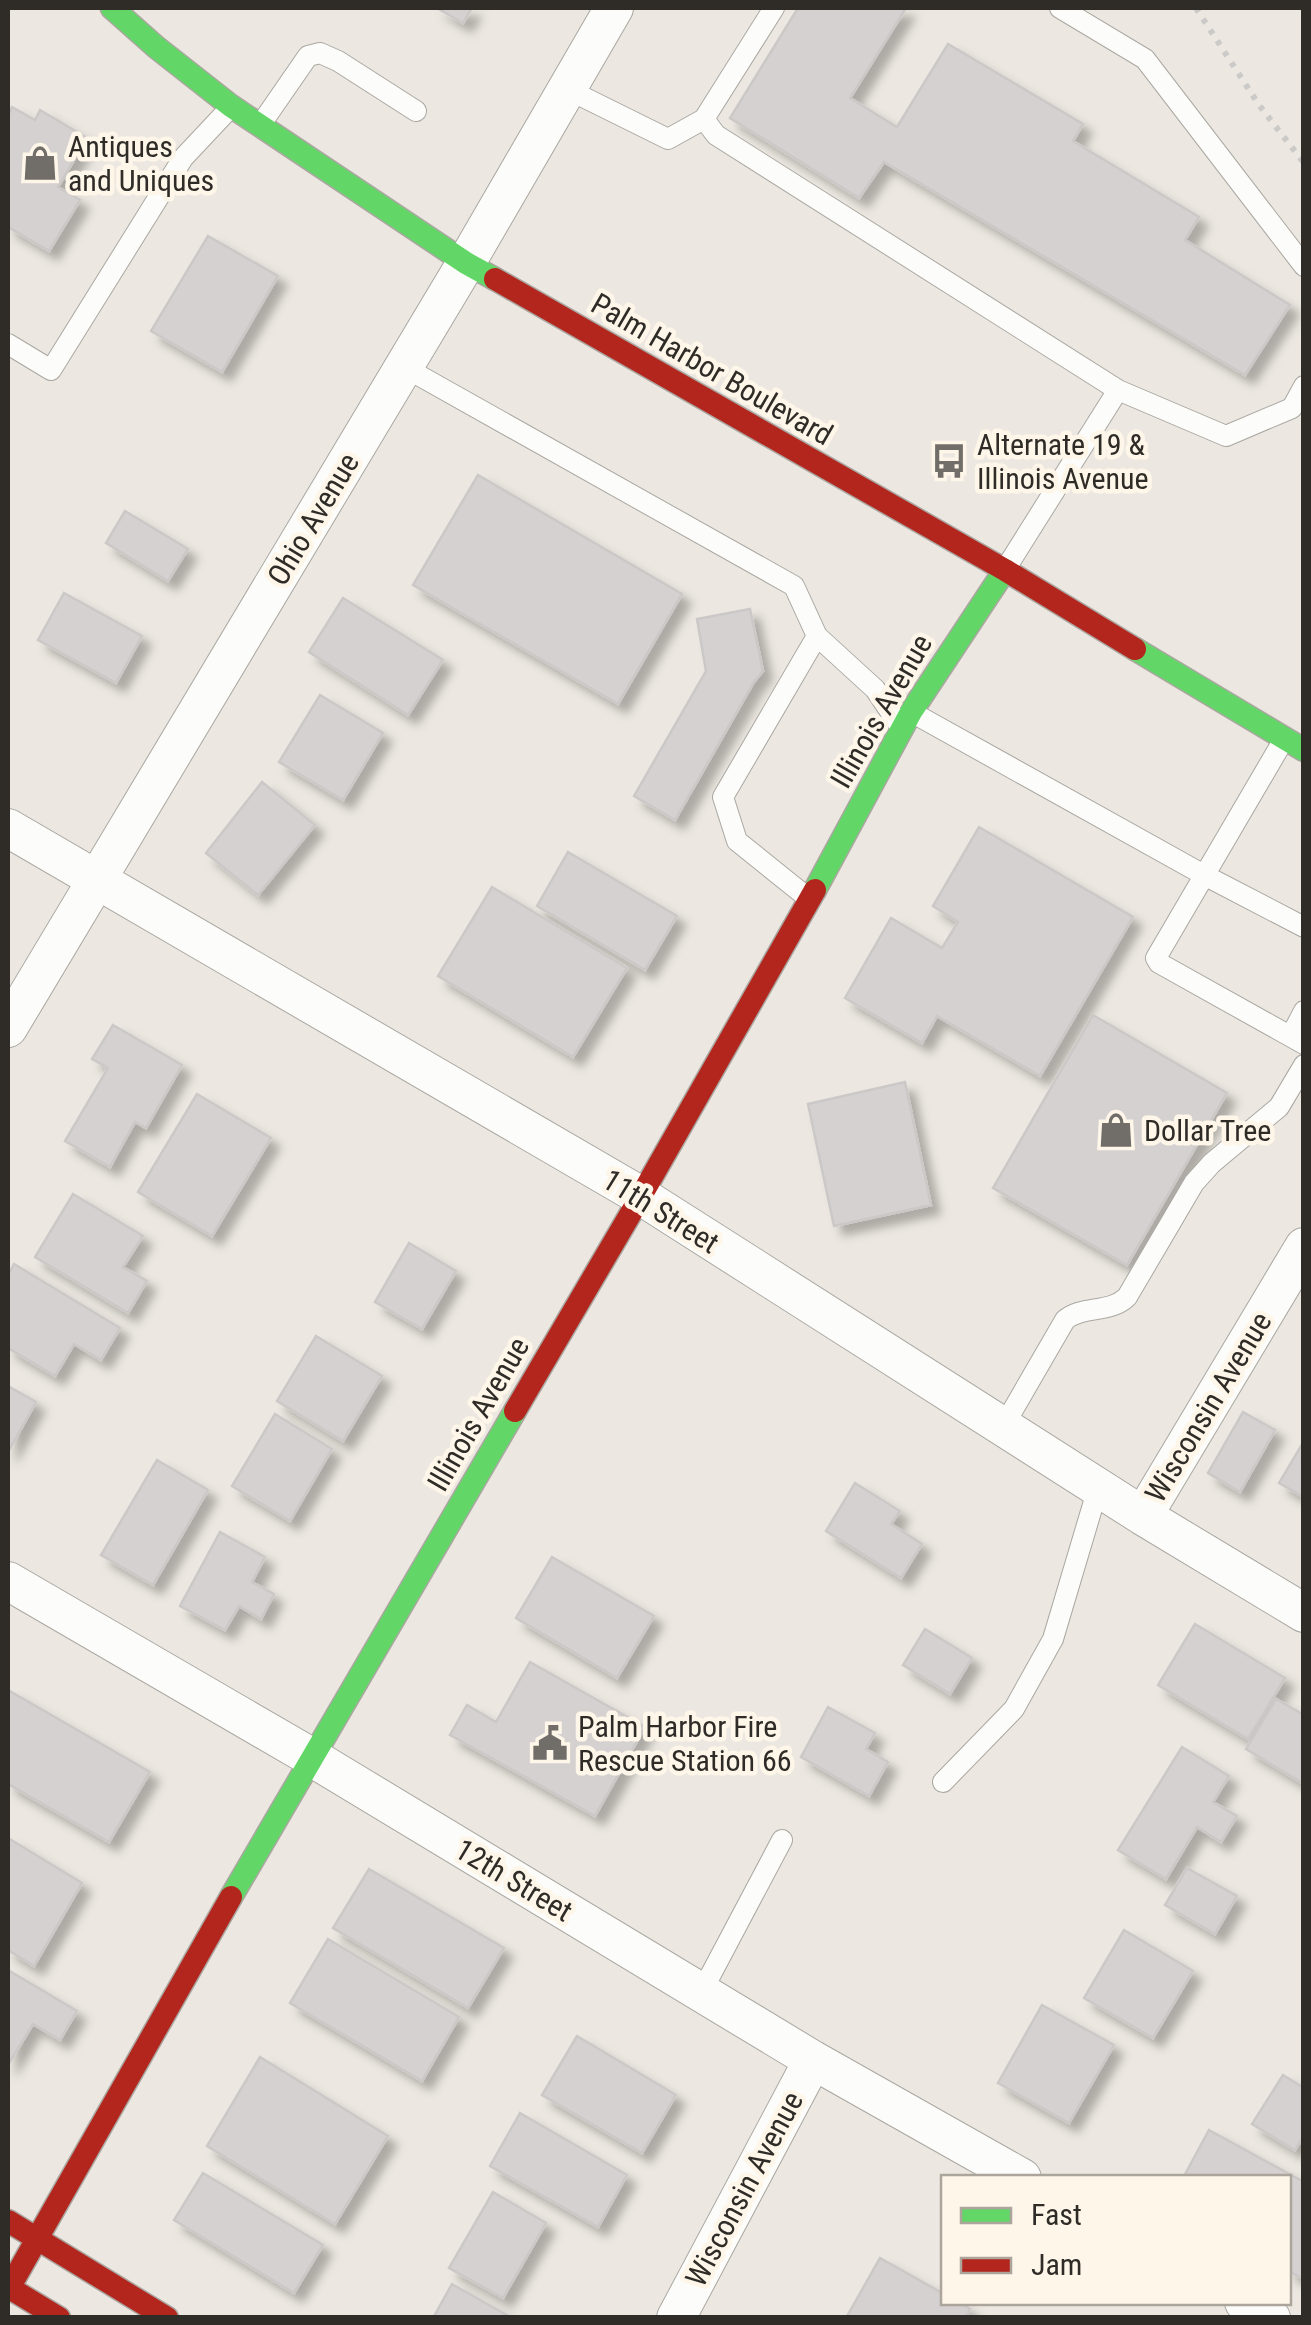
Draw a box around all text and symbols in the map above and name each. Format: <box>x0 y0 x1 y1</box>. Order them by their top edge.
place label: Antiques and Uniques <box>68 129 214 198</box>
shop icon: Antiques and Uniques <box>21 144 59 182</box>
street label: Palm Harbor Boulevard <box>585 286 839 452</box>
place label: Alternate 19 & Illinois Avenue <box>977 427 1149 496</box>
bus stop icon: Alternate 19 & Illinois Avenue <box>930 442 968 480</box>
street label: Ohio Avenue <box>260 447 366 591</box>
street label: Illinois Avenue <box>823 628 939 794</box>
shop icon: Dollar Tree <box>1097 1111 1135 1149</box>
place label: Dollar Tree <box>1144 1113 1271 1148</box>
street label: 11th Street <box>597 1162 725 1260</box>
street label: Wisconsin Avenue <box>1138 1306 1278 1508</box>
street label: Illinois Avenue <box>420 1331 536 1497</box>
place label: Palm Harbor Fire Rescue Station 66 <box>578 1709 792 1778</box>
public building icon: Palm Harbor Fire Rescue Station 66 <box>531 1724 569 1762</box>
street label: 12th Street <box>449 1831 579 1929</box>
street label: Wisconsin Avenue <box>678 2086 810 2292</box>
legend <box>941 2175 1291 2305</box>
text: Fast <box>1031 2197 1082 2232</box>
text: Jam <box>1031 2247 1082 2282</box>

